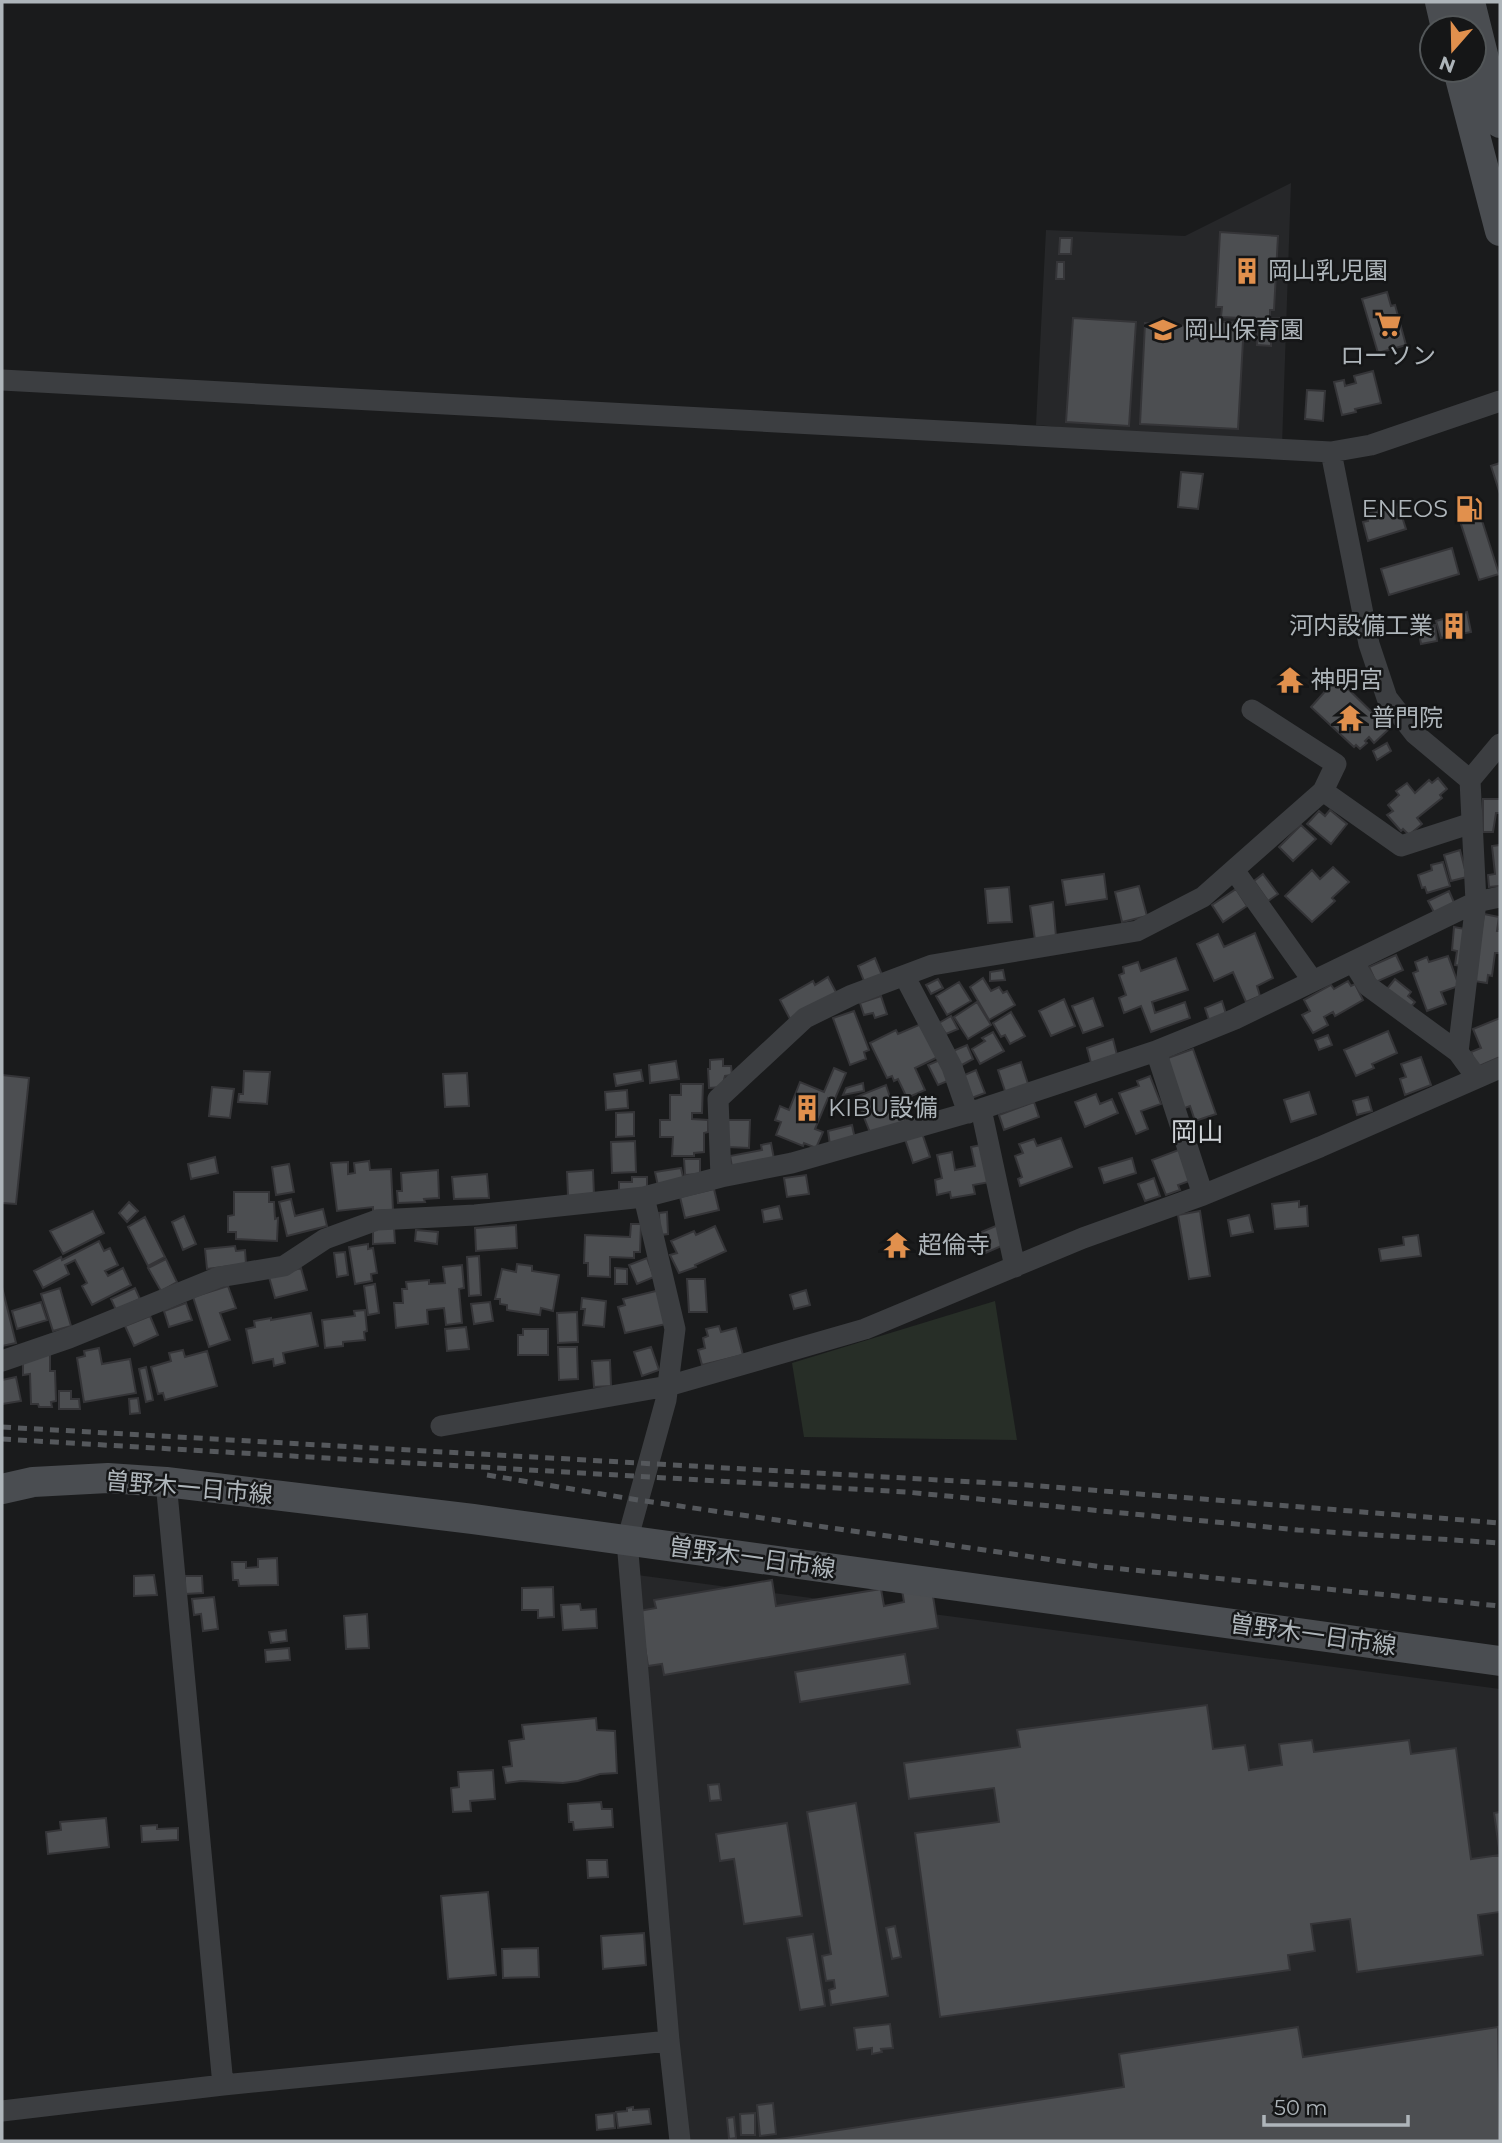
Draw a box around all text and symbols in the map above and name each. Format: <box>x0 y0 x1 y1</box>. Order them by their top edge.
north arrow <box>1418 14 1488 84</box>
text: N <box>1436 51 1459 78</box>
building icon: 岡山乳児園 <box>1232 256 1262 286</box>
place label: 岡山乳児園 <box>1268 256 1388 285</box>
supermarket icon: ローソン <box>1373 309 1403 339</box>
school or university icon: 岡山保育園 <box>1148 315 1178 345</box>
place label: 岡山保育園 <box>1184 315 1304 344</box>
place label: ローソン <box>1340 341 1436 370</box>
place label: ENEOS <box>1362 494 1448 523</box>
fuel station icon: ENEOS <box>1454 494 1484 524</box>
place label: 河内設備工業 <box>1289 611 1433 640</box>
building icon: 河内設備工業 <box>1439 611 1469 641</box>
temple icon: 神明宮 <box>1275 665 1305 695</box>
place label: 神明宮 <box>1311 665 1383 694</box>
temple icon: 普門院 <box>1335 703 1365 733</box>
place label: 普門院 <box>1371 703 1443 732</box>
building icon: KIBU設備 <box>792 1093 822 1123</box>
place label: KIBU設備 <box>828 1093 937 1122</box>
district label: 岡山 <box>1171 1116 1223 1148</box>
temple icon: 超倫寺 <box>882 1230 912 1260</box>
place label: 超倫寺 <box>918 1230 990 1259</box>
street label: 曽野木一日市線 <box>104 1466 274 1509</box>
street label: 曽野木一日市線 <box>667 1531 837 1584</box>
street label: 曽野木一日市線 <box>1228 1608 1398 1661</box>
scale bar <box>1264 2084 1408 2128</box>
text: 50 m <box>1274 2095 1328 2120</box>

